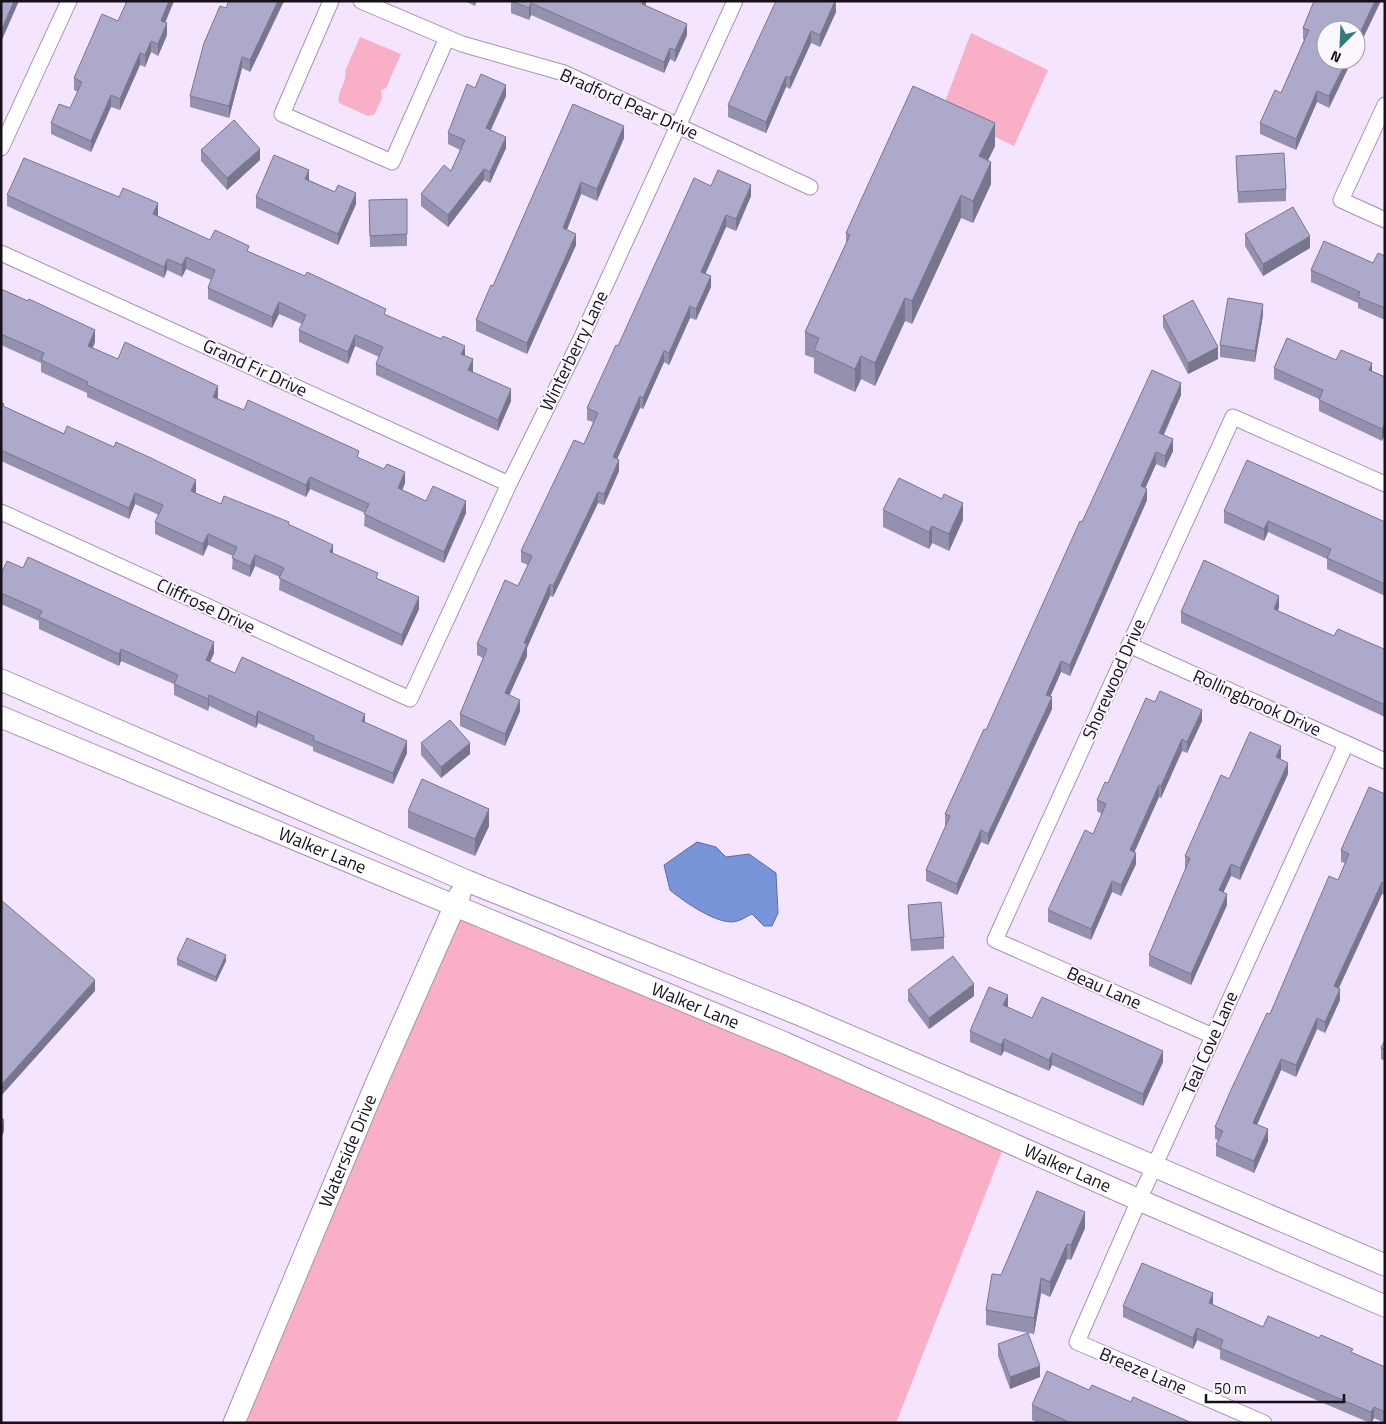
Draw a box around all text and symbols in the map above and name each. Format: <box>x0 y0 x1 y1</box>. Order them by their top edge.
north arrow <box>1316 20 1366 70</box>
text: N <box>1327 46 1344 69</box>
street label: Bradford Pear Drive <box>556 61 703 146</box>
street label: Winterberry Lane <box>533 286 614 416</box>
street label: Grand Fir Drive <box>199 332 312 404</box>
street label: Cliffrose Drive <box>152 571 260 640</box>
street label: Shorewood Drive <box>1075 614 1152 743</box>
street label: Rollingbrook Drive <box>1189 662 1326 743</box>
street label: Walker Lane <box>274 820 371 880</box>
street label: Beau Lane <box>1063 959 1146 1016</box>
street label: Walker Lane <box>647 975 744 1036</box>
street label: Teal Cove Lane <box>1175 987 1244 1099</box>
street label: Waterside Drive <box>312 1090 383 1212</box>
street label: Walker Lane <box>1020 1137 1116 1199</box>
street label: Breeze Lane <box>1095 1340 1191 1401</box>
scale bar <box>1206 1372 1344 1404</box>
text: 50 m <box>1214 1377 1247 1400</box>

